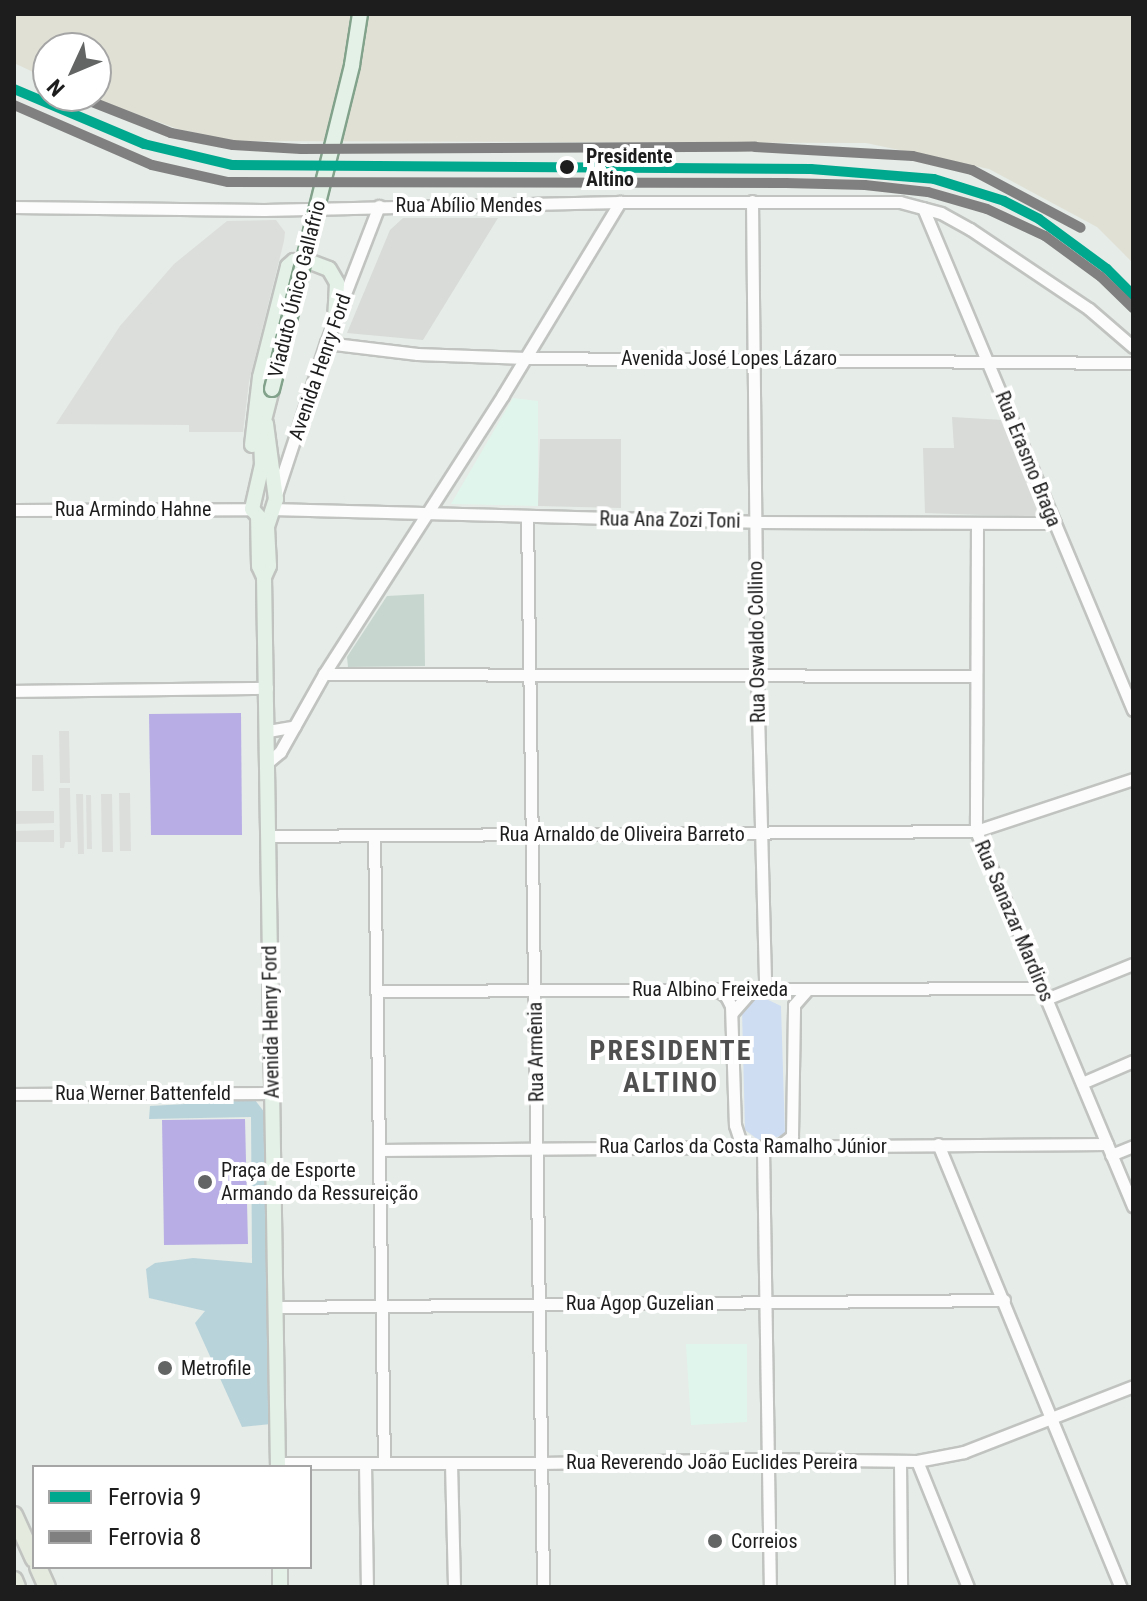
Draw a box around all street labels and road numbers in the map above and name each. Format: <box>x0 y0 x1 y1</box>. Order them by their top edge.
street label: Rua Abílio Mendes <box>396 193 542 217</box>
street label: Viaduto Único Gallafrio <box>263 198 331 380</box>
street label: Avenida Henry Ford <box>284 291 356 443</box>
street label: Avenida José Lopes Lázaro <box>621 346 837 370</box>
street label: Rua Erasmo Braga <box>990 388 1066 530</box>
street label: Rua Armindo Hahne <box>55 497 211 521</box>
street label: Rua Ana Zozi Toni <box>599 507 741 533</box>
street label: Rua Oswaldo Collino <box>744 561 770 723</box>
street label: Rua Arnaldo de Oliveira Barreto <box>499 822 745 846</box>
street label: Rua Sanazar Mardiros <box>969 837 1059 1005</box>
street label: Avenida Henry Ford <box>258 945 284 1099</box>
street label: Rua Albino Freixeda <box>632 977 788 1001</box>
street label: Rua Armênia <box>523 1002 549 1102</box>
street label: Rua Werner Battenfeld <box>55 1081 231 1105</box>
street label: Rua Carlos da Costa Ramalho Júnior <box>599 1134 887 1158</box>
street label: Rua Agop Guzelian <box>566 1291 714 1315</box>
street label: Rua Reverendo João Euclides Pereira <box>566 1450 858 1474</box>

